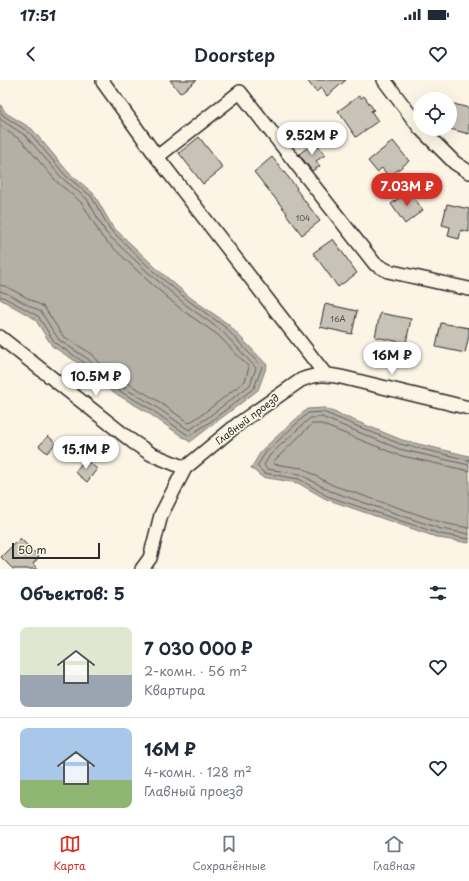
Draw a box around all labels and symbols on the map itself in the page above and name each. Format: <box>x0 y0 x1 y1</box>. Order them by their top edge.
pin: 9.52M ₽ <box>275 122 349 156</box>
pin: 7.03M ₽ <box>370 173 444 207</box>
house number: 104 <box>296 212 310 224</box>
house number: 16А <box>330 313 346 325</box>
pin: 16M ₽ <box>364 342 420 376</box>
pin: 10.5M ₽ <box>59 363 133 397</box>
street label: Главный проезд <box>212 390 282 448</box>
pin: 15.1M ₽ <box>49 436 123 470</box>
scale bar <box>12 541 100 560</box>

